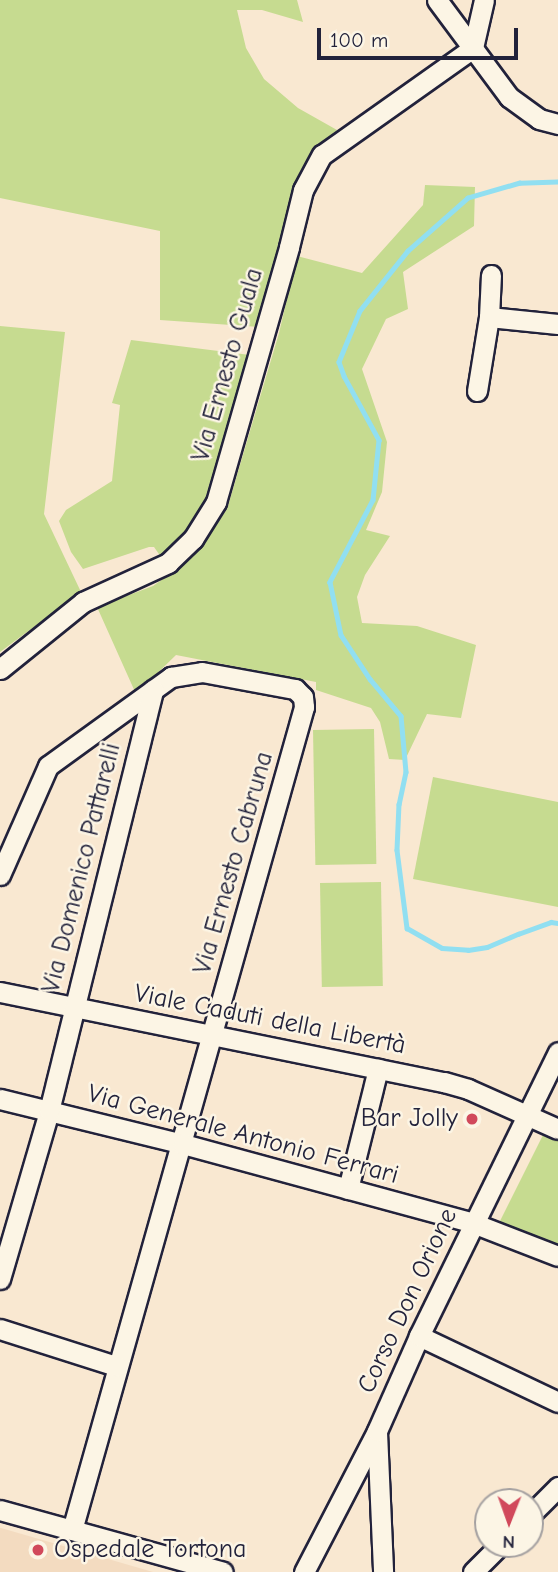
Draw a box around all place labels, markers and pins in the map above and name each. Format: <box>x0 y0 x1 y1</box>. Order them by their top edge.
place label: Bar Jolly <box>361 1103 458 1135</box>
marker: Bar Jolly <box>464 1111 480 1127</box>
place label: Ospedale Tortona <box>54 1534 246 1566</box>
marker: Ospedale Tortona <box>28 1540 48 1560</box>

